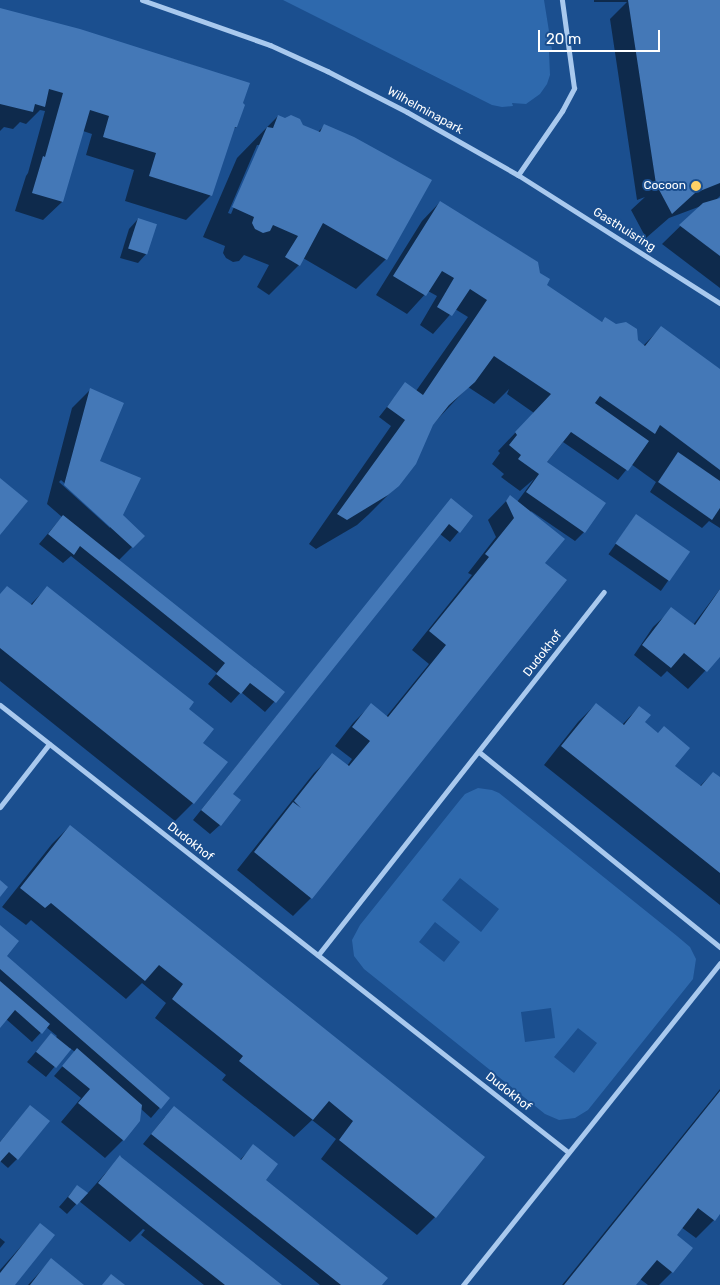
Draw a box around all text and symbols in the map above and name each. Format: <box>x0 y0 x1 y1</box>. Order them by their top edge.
scale bar <box>540 20 662 52</box>
text: 20 m <box>546 30 581 48</box>
street label: Wilhelminapark <box>385 84 465 138</box>
place label: Cocoon <box>643 179 686 193</box>
marker: Cocoon <box>690 180 702 192</box>
street label: Gasthuisring <box>590 205 658 255</box>
street label: Dudokhof <box>521 628 565 680</box>
street label: Dudokhof <box>164 820 216 864</box>
street label: Dudokhof <box>482 1070 534 1114</box>

